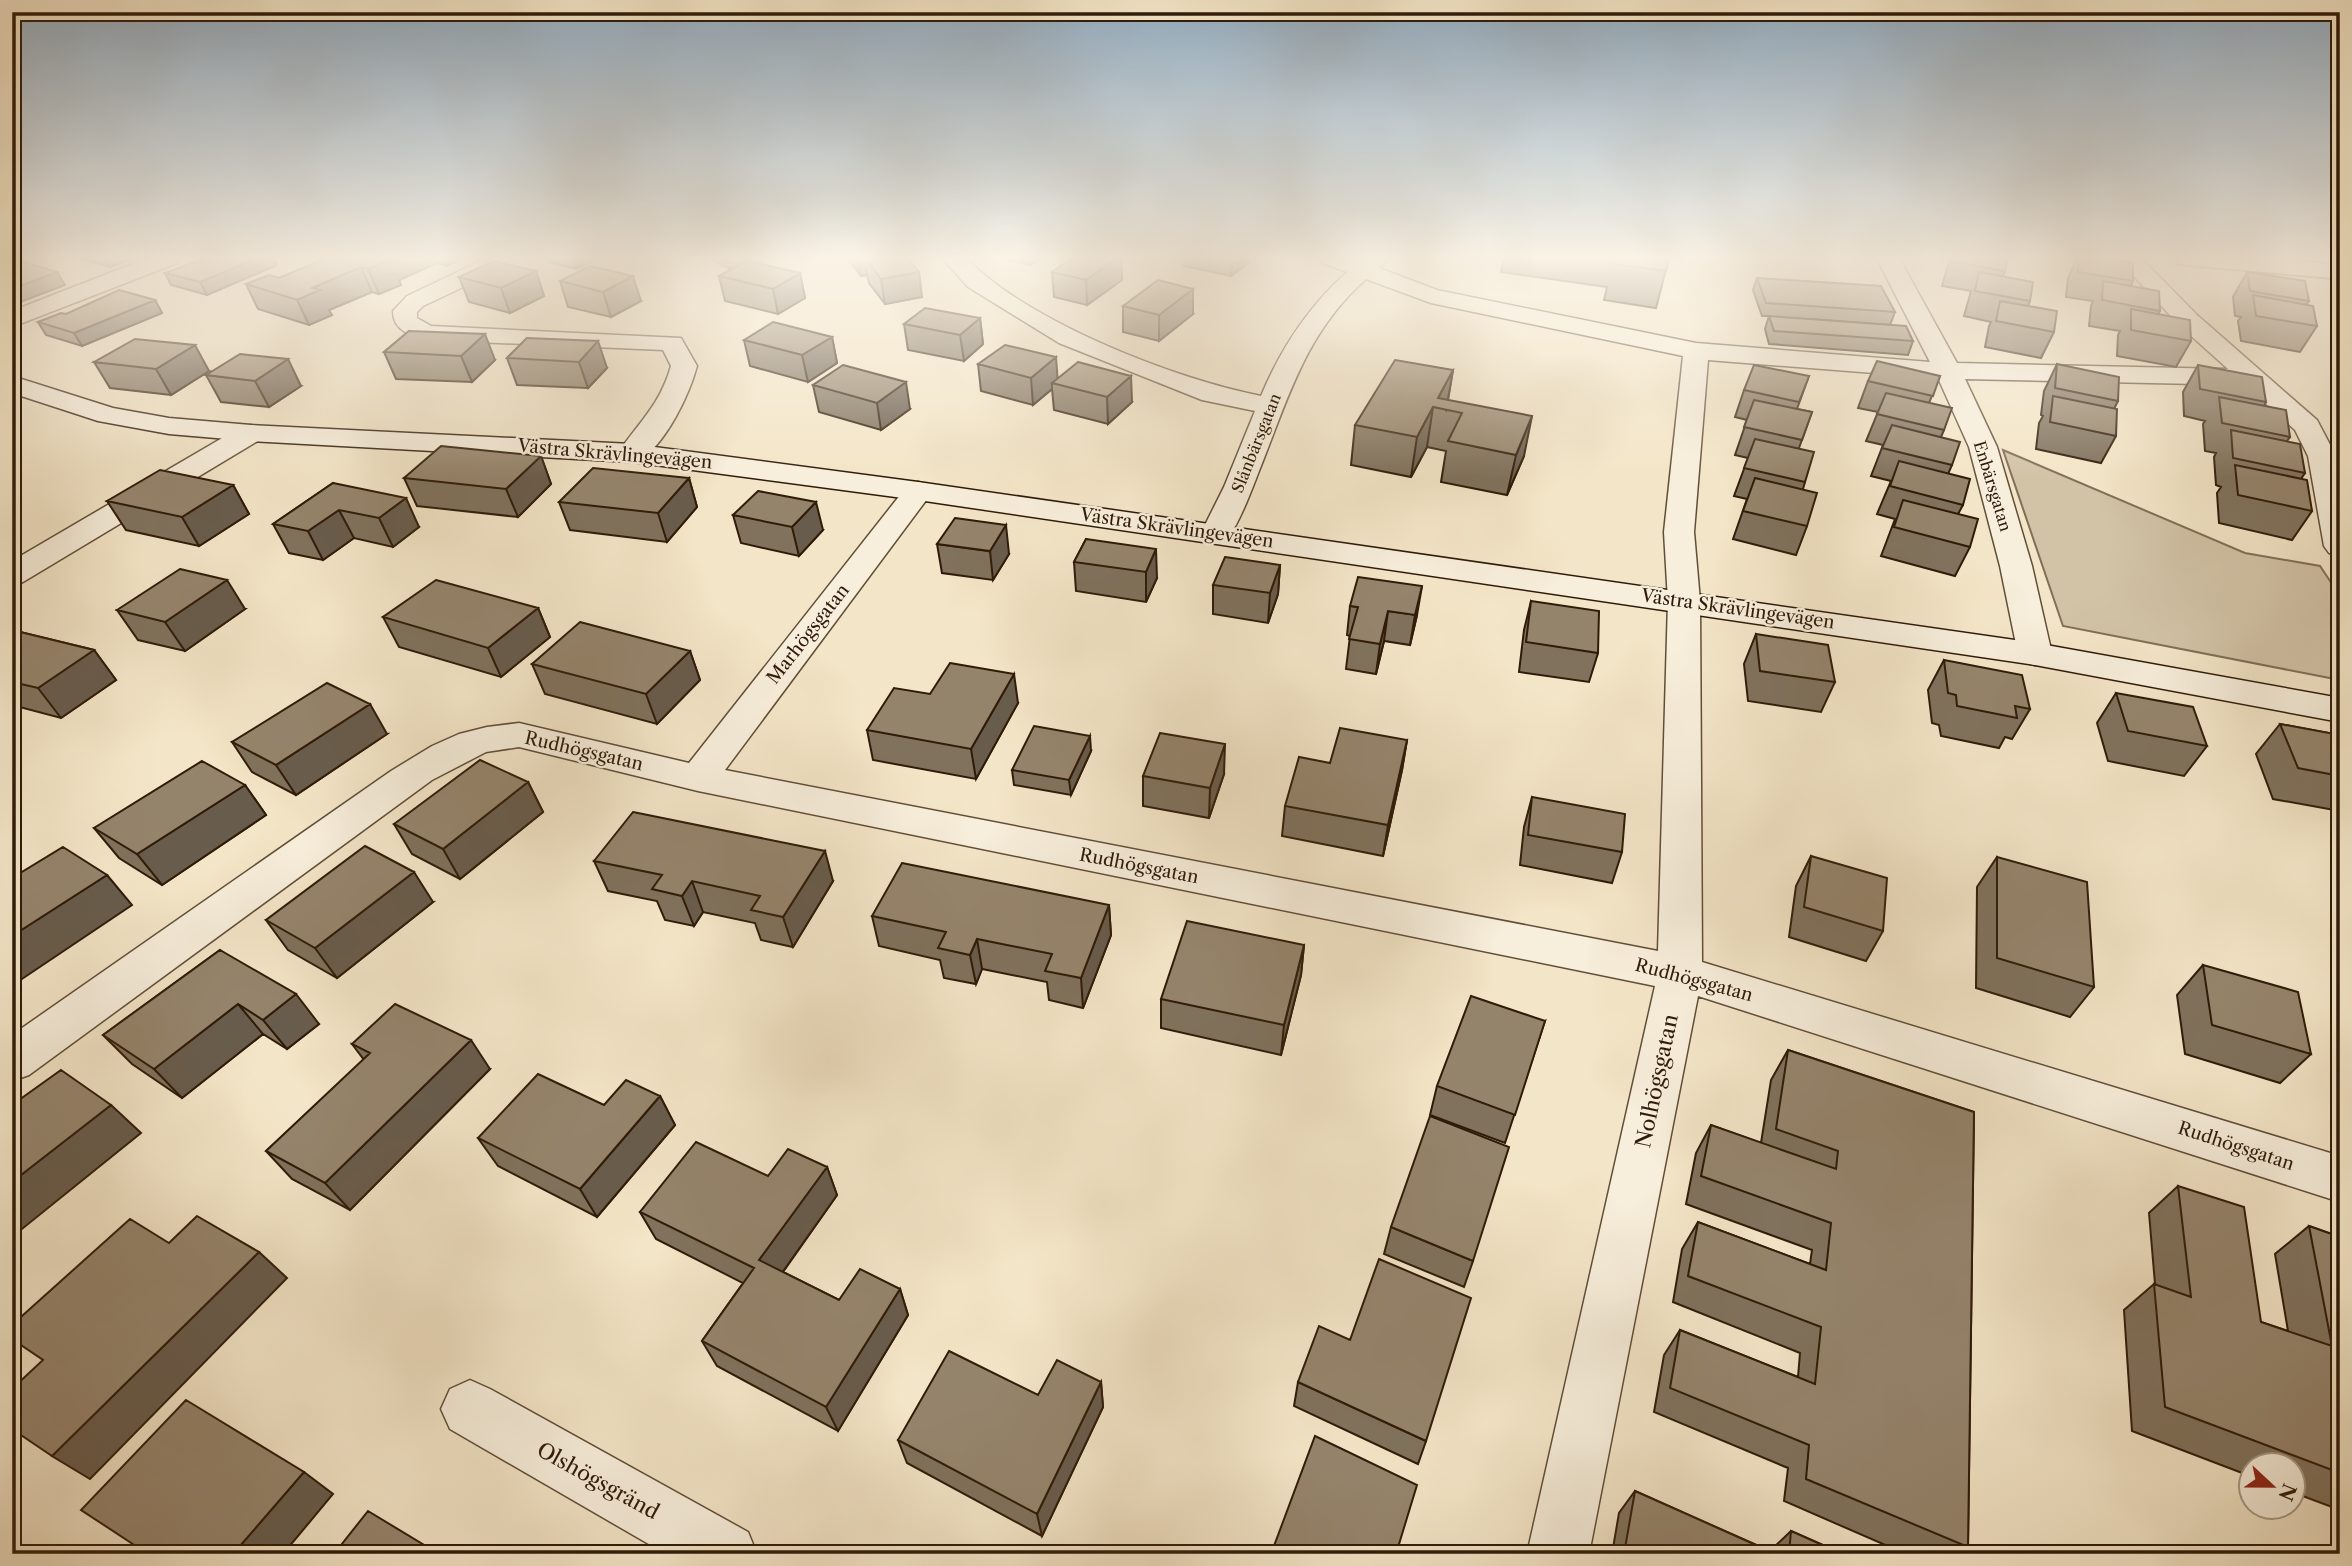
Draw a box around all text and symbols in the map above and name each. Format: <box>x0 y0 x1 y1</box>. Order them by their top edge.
street label: Slånbärsgatan <box>1227 390 1285 496</box>
street label: Västra Skrävlingevägen <box>516 434 713 473</box>
street label: Enbärsgatan <box>1970 438 2016 534</box>
street label: Västra Skrävlingevägen <box>1078 503 1275 552</box>
street label: Marhögsgatan <box>762 580 854 688</box>
street label: Västra Skrävlingevägen <box>1639 584 1836 633</box>
street label: Rudhögsgatan <box>523 727 645 775</box>
street label: Rudhögsgatan <box>1078 844 1200 888</box>
street label: Rudhögsgatan <box>1633 954 1755 1006</box>
street label: Nolhögsgatan <box>1630 1012 1683 1150</box>
street label: Rudhögsgatan <box>2175 1117 2297 1175</box>
street label: Olshögsgränd <box>533 1437 664 1525</box>
north arrow <box>2236 1450 2306 1520</box>
text: N <box>2274 1480 2301 1504</box>

